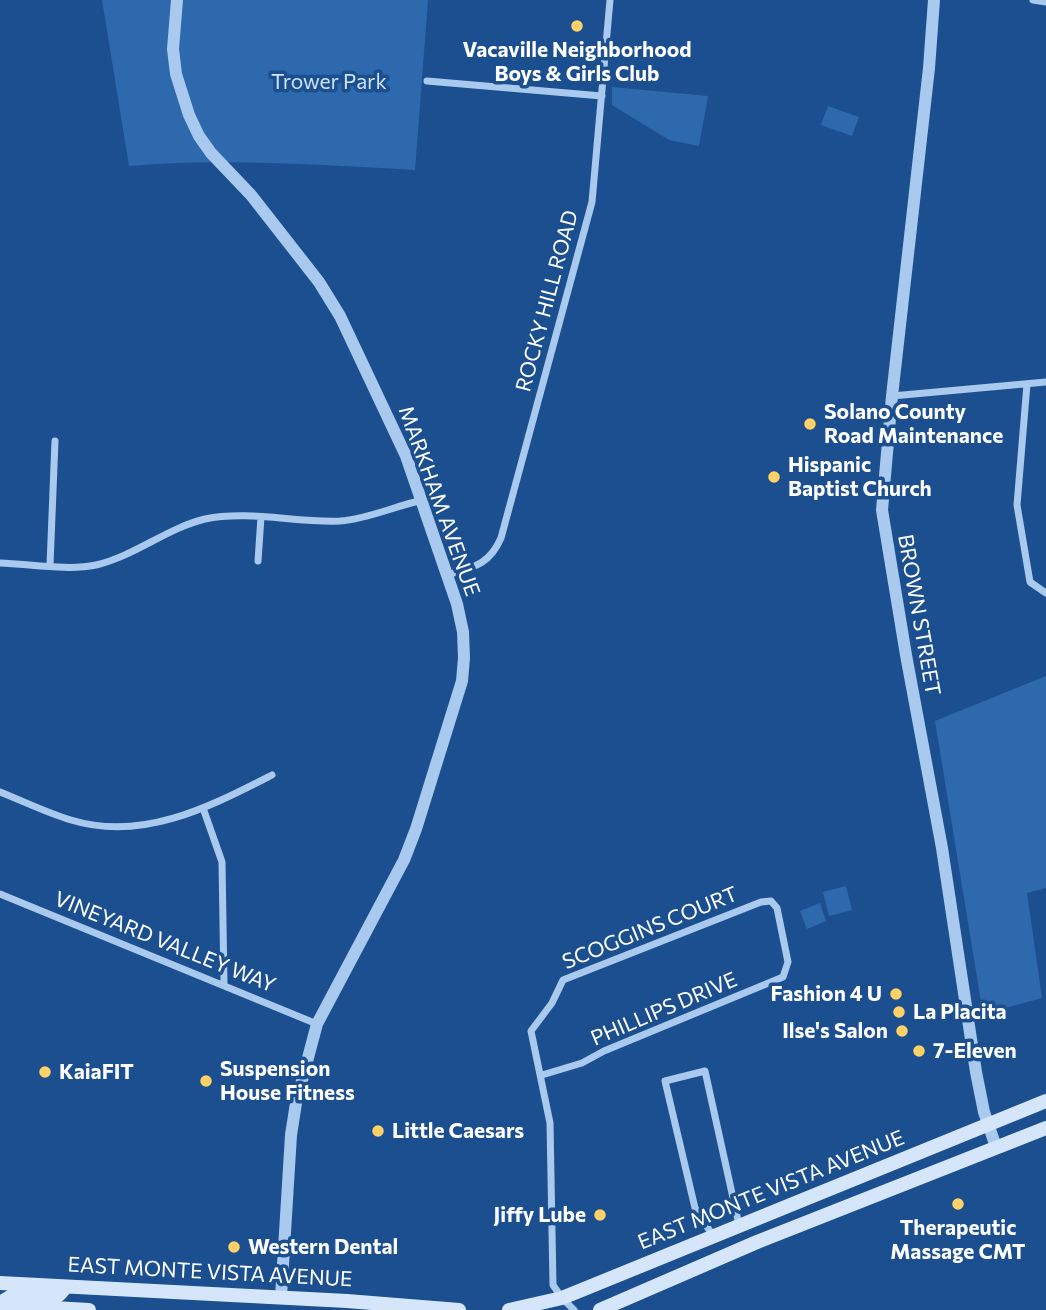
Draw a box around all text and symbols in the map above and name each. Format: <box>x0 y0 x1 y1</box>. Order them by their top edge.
marker: Vacaville Neighborhood Boys & Girls Club <box>569 18 585 34</box>
place label: Vacaville Neighborhood Boys & Girls Club <box>462 37 692 87</box>
park label: Trower Park <box>271 69 387 95</box>
street label: ROCKY HILL ROAD <box>511 207 583 395</box>
place label: Solano County Road Maintenance <box>824 399 1003 449</box>
street label: MARKHAM AVENUE <box>393 402 485 600</box>
marker: Solano County Road Maintenance <box>802 416 818 432</box>
place label: Hispanic Baptist Church <box>788 452 932 502</box>
marker: Hispanic Baptist Church <box>766 469 782 485</box>
street label: BROWN STREET <box>892 532 946 698</box>
street label: SCOGGINS COURT <box>559 881 741 975</box>
street label: VINEYARD VALLEY WAY <box>51 886 279 998</box>
street label: PHILLIPS DRIVE <box>587 967 741 1051</box>
place label: Fashion 4 U <box>771 981 882 1007</box>
marker: Fashion 4 U <box>888 986 904 1002</box>
place label: La Placita <box>913 999 1007 1025</box>
marker: La Placita <box>891 1004 907 1020</box>
place label: Ilse's Salon <box>782 1018 888 1044</box>
marker: Ilse's Salon <box>894 1023 910 1039</box>
place label: 7-Eleven <box>933 1038 1017 1064</box>
marker: 7-Eleven <box>911 1043 927 1059</box>
place label: Suspension House Fitness <box>220 1056 355 1106</box>
place label: KaiaFIT <box>59 1059 134 1085</box>
marker: KaiaFIT <box>37 1064 53 1080</box>
marker: Suspension House Fitness <box>198 1073 214 1089</box>
place label: Little Caesars <box>392 1118 524 1144</box>
marker: Little Caesars <box>370 1123 386 1139</box>
street label: EAST MONTE VISTA AVENUE <box>634 1125 908 1255</box>
marker: Therapeutic Massage CMT <box>950 1196 966 1212</box>
place label: Jiffy Lube <box>494 1202 586 1228</box>
marker: Jiffy Lube <box>592 1207 608 1223</box>
place label: Therapeutic Massage CMT <box>890 1215 1026 1265</box>
place label: Western Dental <box>248 1234 398 1260</box>
marker: Western Dental <box>226 1239 242 1255</box>
street label: EAST MONTE VISTA AVENUE <box>67 1252 353 1292</box>

